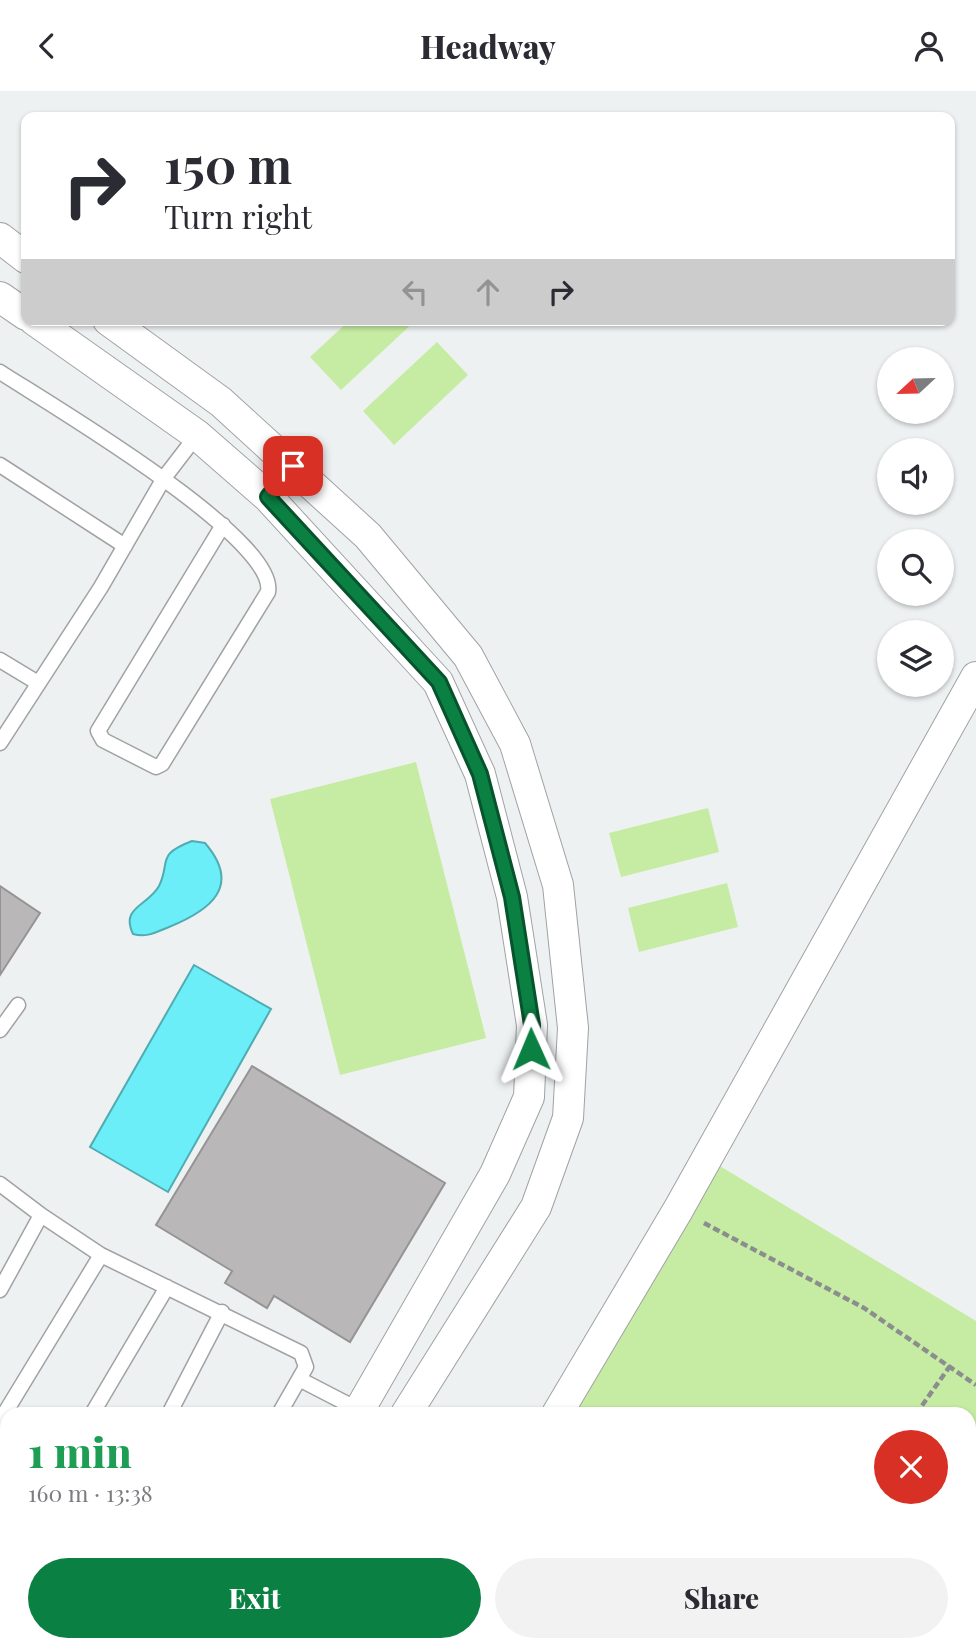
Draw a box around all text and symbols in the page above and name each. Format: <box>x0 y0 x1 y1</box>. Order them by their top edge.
text: Headway <box>420 24 556 67</box>
icon: back <box>28 27 66 65</box>
icon: person <box>910 27 948 65</box>
text: 150 m <box>164 131 292 196</box>
icon: right <box>49 140 140 231</box>
text: Turn right <box>164 194 312 237</box>
icon: left <box>396 273 434 311</box>
icon: ahead <box>469 273 507 311</box>
icon: right <box>542 273 580 311</box>
north arrow <box>877 347 954 423</box>
map controls <box>877 347 954 697</box>
pin <box>263 436 323 496</box>
button: sound <box>877 438 954 515</box>
icon: arrive <box>274 447 312 485</box>
button: search <box>877 529 954 606</box>
button: layers <box>877 620 954 697</box>
position arrow <box>494 1012 568 1086</box>
text: 1 min <box>28 1423 132 1479</box>
button: close <box>874 1430 948 1504</box>
text: 160 m · 13:38 <box>28 1477 153 1508</box>
button: Exit <box>28 1558 481 1638</box>
button: Share <box>495 1558 948 1638</box>

